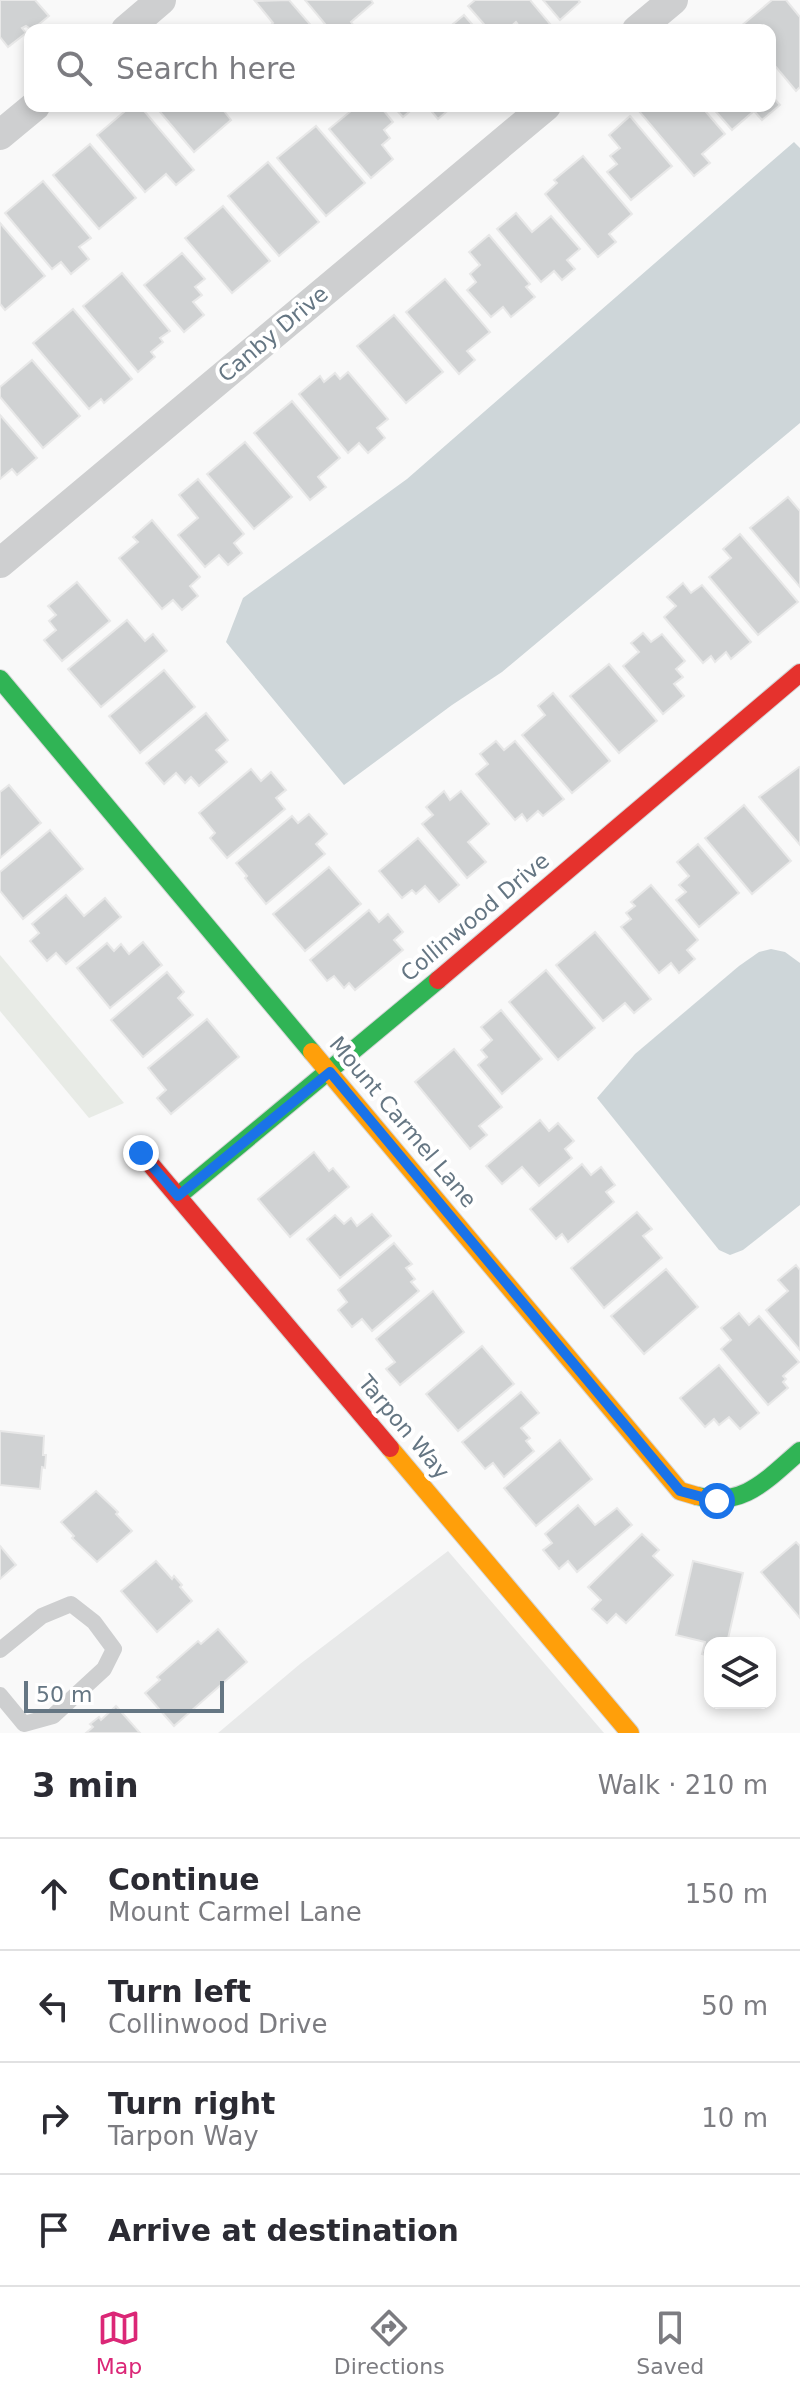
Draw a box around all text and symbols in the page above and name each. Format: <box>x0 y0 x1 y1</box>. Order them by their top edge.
search box <box>24 24 776 112</box>
icon: search <box>52 46 96 90</box>
text: Search here <box>116 51 296 86</box>
street label: Canby Drive <box>213 281 333 387</box>
street label: Collinwood Drive <box>396 848 554 986</box>
street label: Mount Carmel Lane <box>324 1032 482 1212</box>
route end <box>123 1135 159 1171</box>
street label: Tarpon Way <box>353 1369 455 1484</box>
route start <box>699 1483 735 1519</box>
map controls <box>704 1637 776 1709</box>
button: layers <box>704 1637 776 1709</box>
scale bar <box>24 1677 224 1713</box>
text: 50 m <box>36 1682 92 1707</box>
text: 3 min <box>32 1765 139 1805</box>
text: Walk · 210 m <box>598 1770 768 1800</box>
text: Continue <box>108 1862 260 1897</box>
icon: ahead <box>32 1872 76 1916</box>
text: 150 m <box>685 1879 768 1909</box>
text: Mount Carmel Lane <box>108 1897 362 1927</box>
text: Turn left <box>108 1974 251 2009</box>
icon: left <box>32 1984 76 2028</box>
text: 50 m <box>701 1991 768 2021</box>
text: Collinwood Drive <box>108 2009 327 2039</box>
text: Turn right <box>108 2086 275 2121</box>
icon: right <box>32 2096 76 2140</box>
text: 10 m <box>701 2103 768 2133</box>
text: Tarpon Way <box>108 2121 259 2151</box>
icon: arrive <box>32 2208 76 2252</box>
text: Arrive at destination <box>108 2213 459 2248</box>
tab: Map <box>96 2306 142 2379</box>
tab: Directions <box>334 2306 445 2379</box>
tab: Saved <box>636 2306 704 2379</box>

